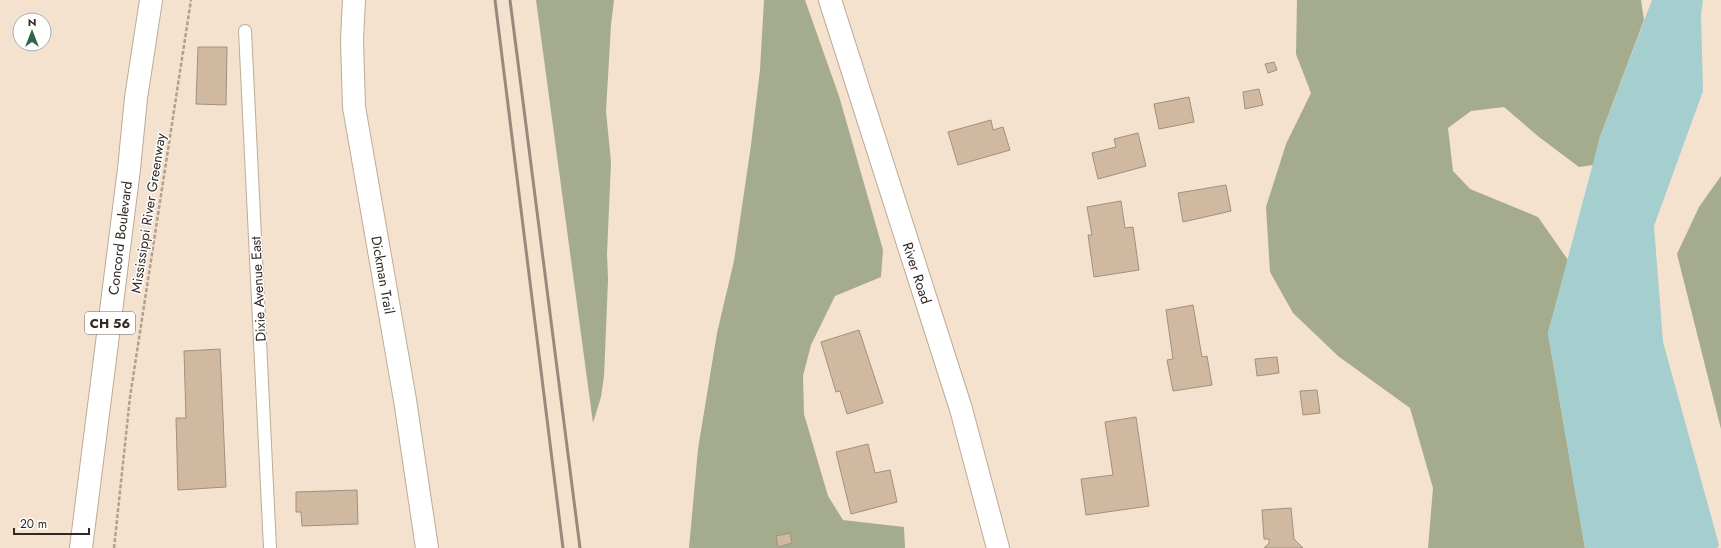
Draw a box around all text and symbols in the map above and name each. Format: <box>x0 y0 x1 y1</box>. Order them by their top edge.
north arrow <box>12 12 52 52</box>
text: N <box>28 14 36 30</box>
street label: Mississippi River Greenway <box>125 131 171 294</box>
street label: Concord Boulevard <box>103 180 137 296</box>
street label: Dickman Trail <box>366 234 400 316</box>
street label: Dixie Avenue East <box>245 235 271 342</box>
street label: River Road <box>898 240 936 306</box>
road number: CH 56 <box>85 312 135 334</box>
scale bar <box>14 510 89 536</box>
text: 20 m <box>20 515 47 533</box>

